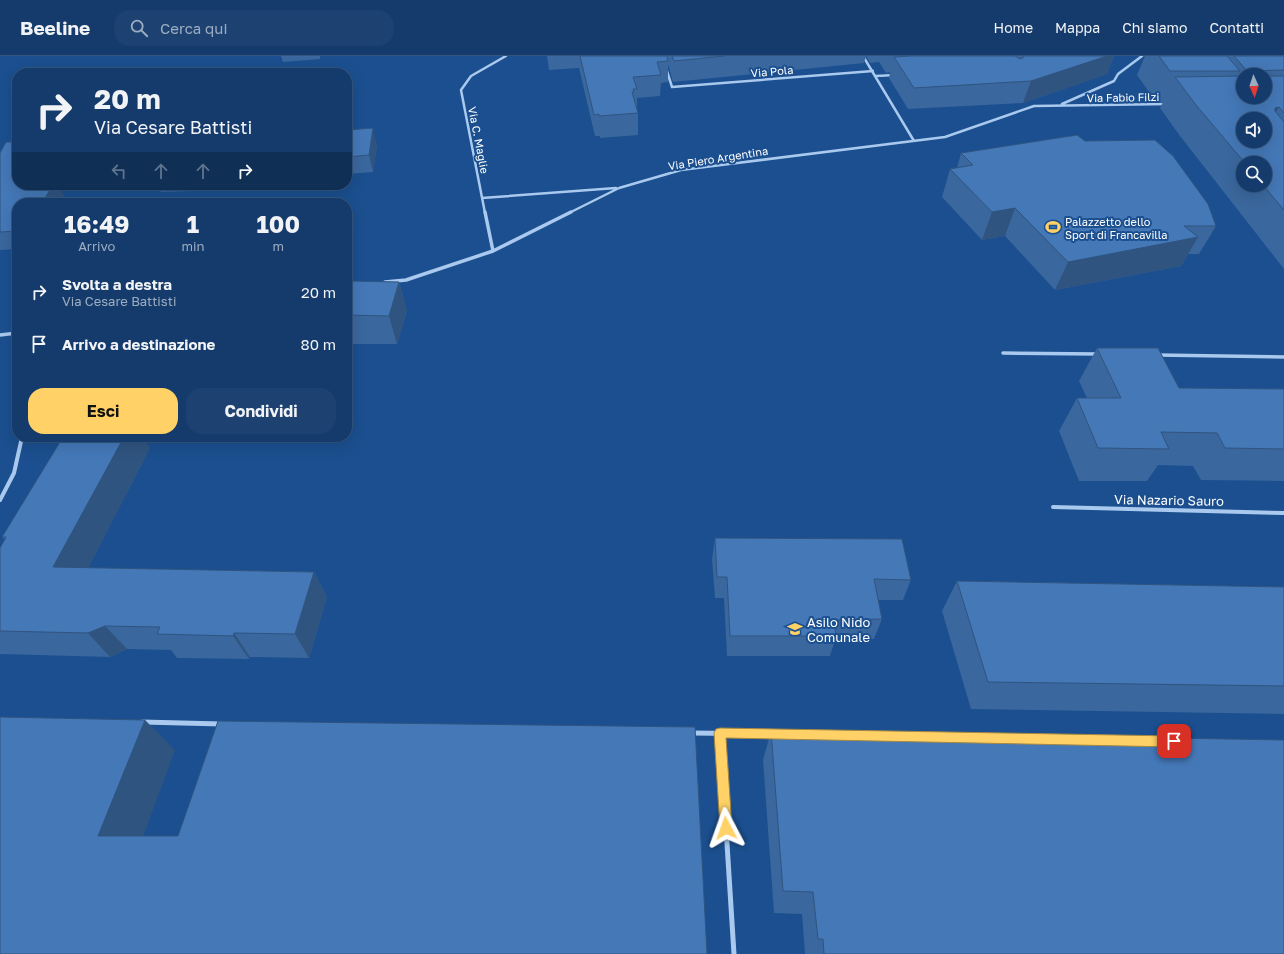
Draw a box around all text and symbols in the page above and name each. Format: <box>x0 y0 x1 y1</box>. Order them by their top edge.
search box <box>114 10 394 46</box>
text: Beeline <box>20 16 90 39</box>
icon: search <box>128 17 150 39</box>
text: Cerca qui <box>160 19 227 37</box>
text: Home <box>994 19 1033 36</box>
text: Mappa <box>1055 19 1100 36</box>
text: Chi siamo <box>1122 19 1187 36</box>
text: Contatti <box>1209 19 1264 36</box>
street label: Via Pola <box>750 63 794 79</box>
north arrow <box>1236 68 1272 104</box>
map controls <box>1236 68 1272 192</box>
text: 20 m <box>94 82 161 115</box>
icon: right <box>28 84 80 136</box>
street label: Via Fabio Filzi <box>1087 90 1159 104</box>
street label: Via C. Maglie <box>466 105 492 175</box>
button: sound <box>1236 112 1272 148</box>
text: Via Cesare Battisti <box>94 116 252 138</box>
street label: Via Piero Argentina <box>667 144 769 172</box>
button: search <box>1236 156 1272 192</box>
icon: left <box>108 160 130 182</box>
icon: ahead <box>150 160 172 182</box>
icon: ahead <box>192 160 214 182</box>
icon: right <box>234 160 256 182</box>
text: 16:49 <box>64 209 130 238</box>
text: 1 <box>187 209 199 238</box>
text: 100 <box>256 209 300 238</box>
place label: Palazzetto dello Sport di Francavilla <box>1065 215 1168 241</box>
sports icon: Palazzetto dello Sport di Francavilla <box>1044 218 1062 236</box>
text: Arrivo <box>78 238 115 254</box>
text: min <box>181 238 204 254</box>
text: m <box>272 238 284 254</box>
text: Svolta a destra <box>62 275 172 293</box>
icon: right <box>28 281 50 303</box>
text: 20 m <box>301 283 336 301</box>
text: Via Cesare Battisti <box>62 293 176 309</box>
icon: arrive <box>28 333 50 355</box>
text: Arrivo a destinazione <box>62 335 215 353</box>
text: 80 m <box>301 335 336 353</box>
button: Esci <box>28 388 178 434</box>
button: Condividi <box>186 388 336 434</box>
street label: Via Nazario Sauro <box>1114 491 1224 509</box>
place label: Asilo Nido Comunale <box>807 614 870 645</box>
school or university icon: Asilo Nido Comunale <box>786 620 804 638</box>
pin <box>1157 724 1191 758</box>
icon: arrive <box>1163 730 1185 752</box>
position arrow <box>705 807 747 849</box>

